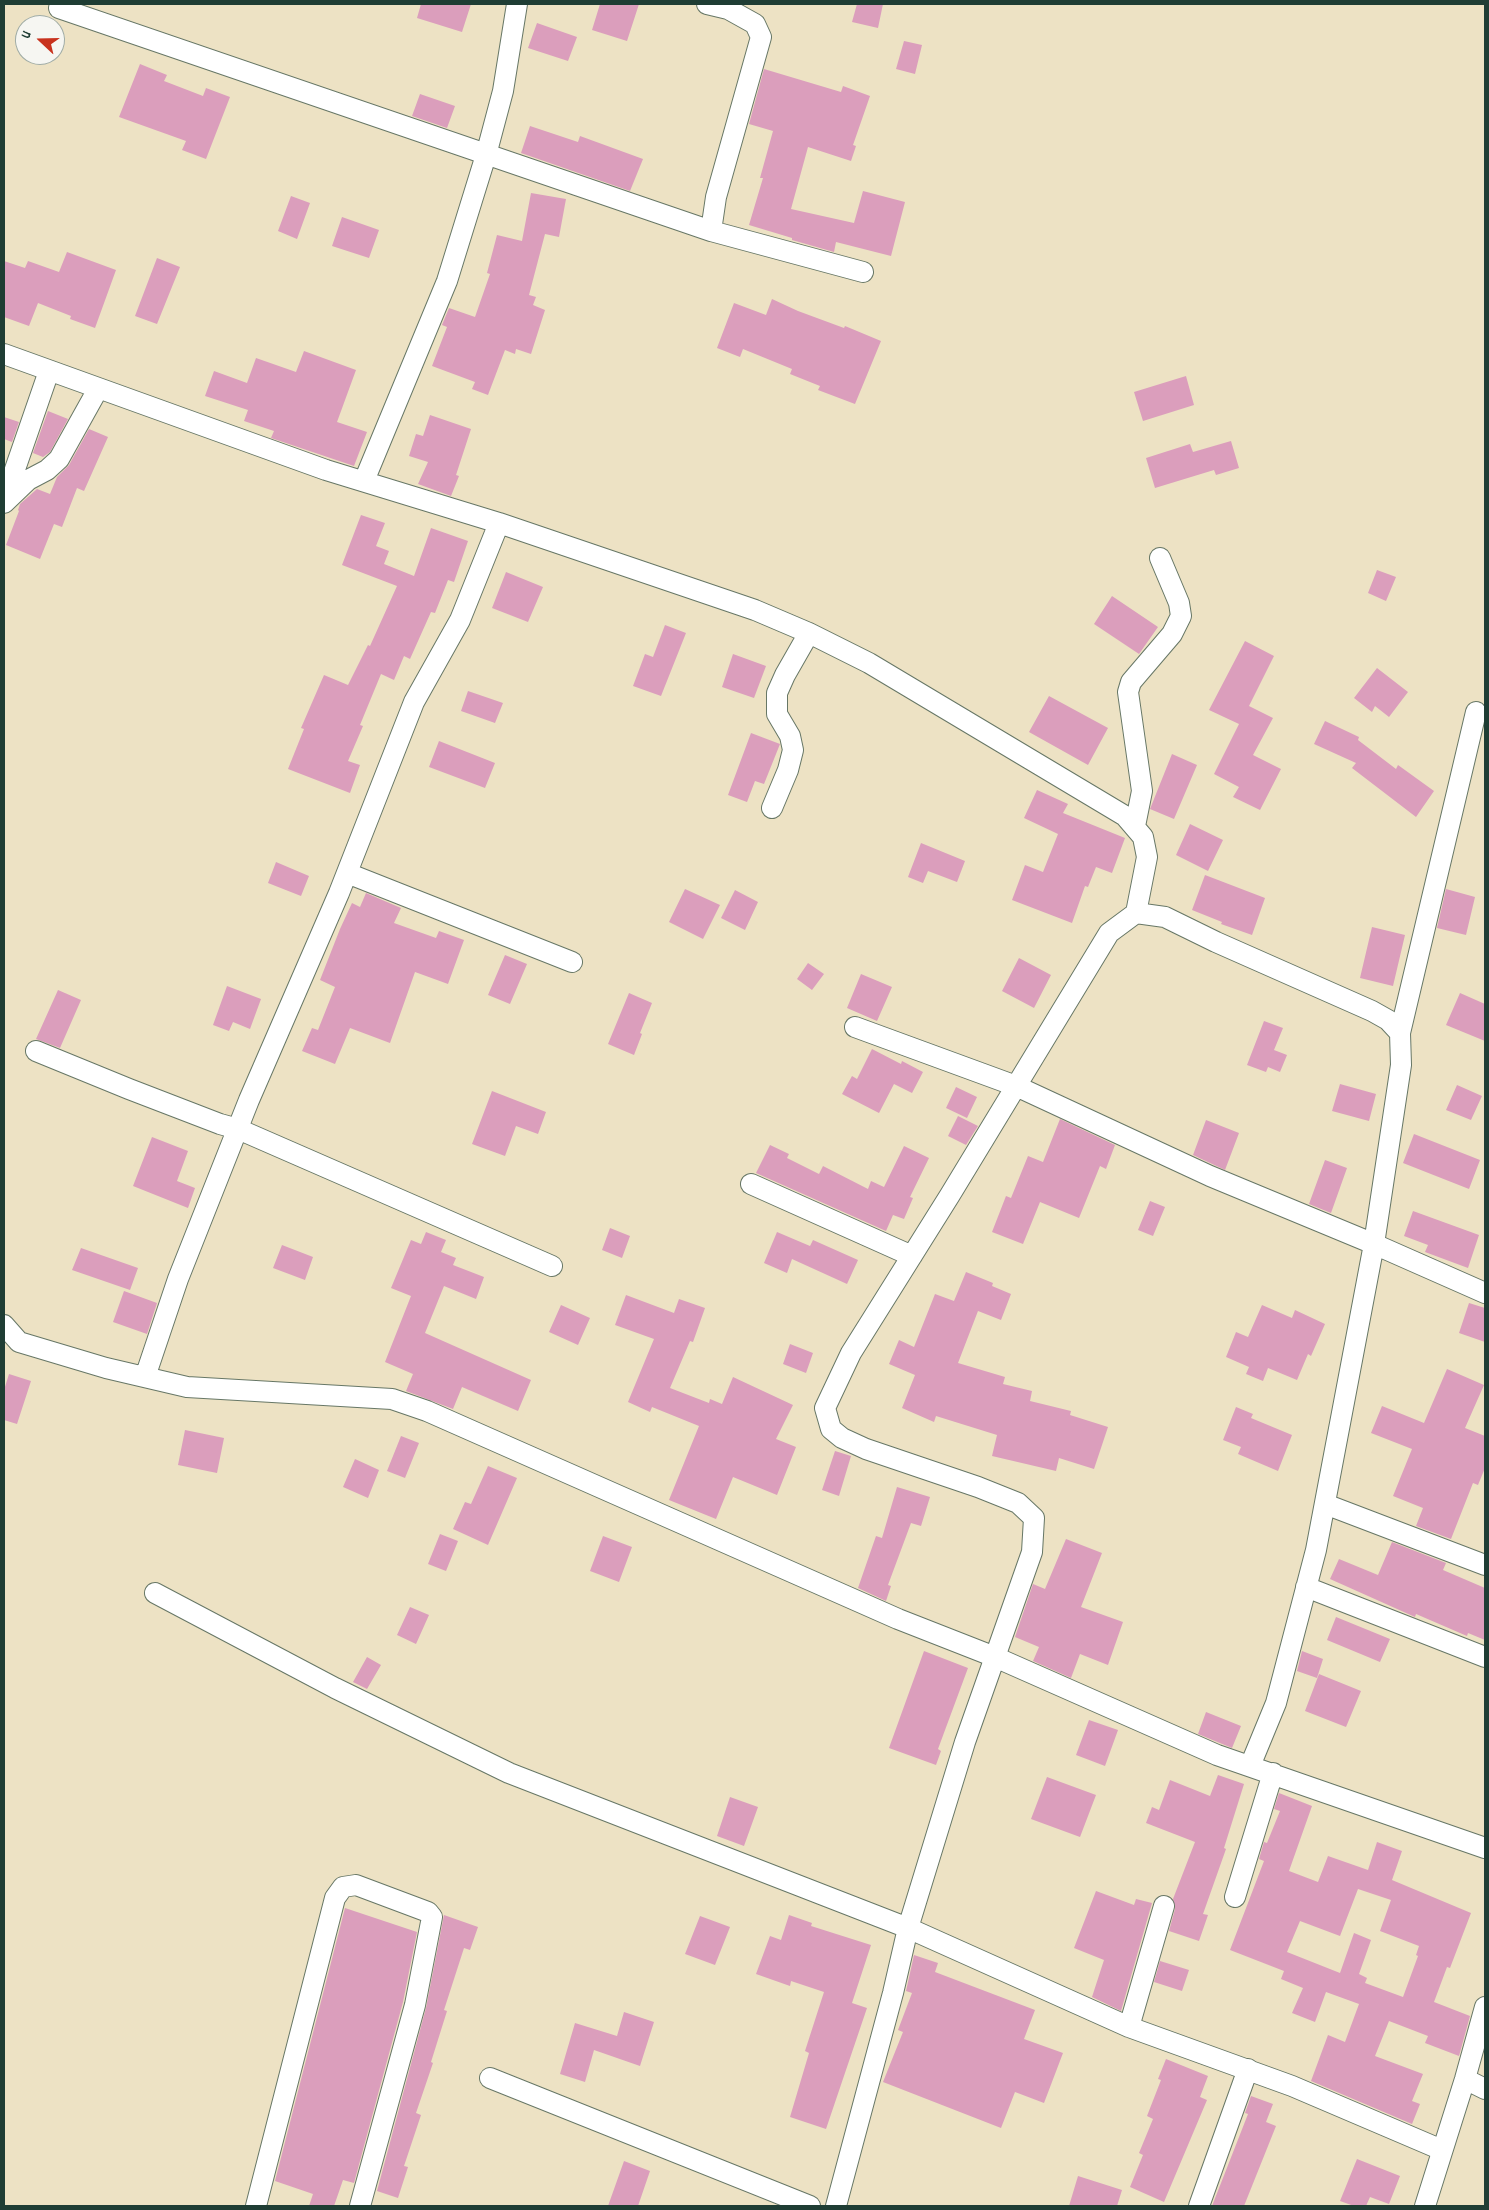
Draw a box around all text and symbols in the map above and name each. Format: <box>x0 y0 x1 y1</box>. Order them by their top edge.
north arrow <box>15 15 65 65</box>
text: U <box>16 28 37 42</box>

